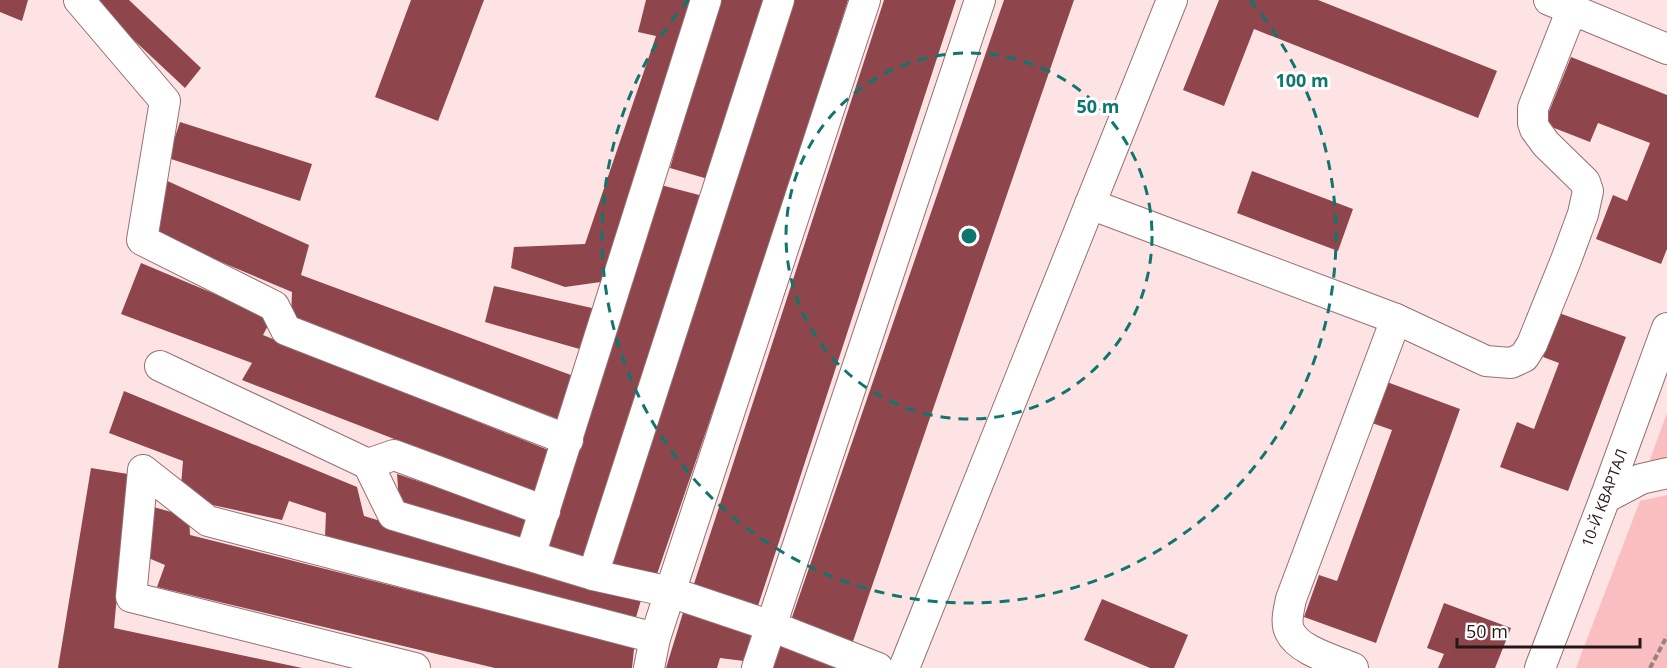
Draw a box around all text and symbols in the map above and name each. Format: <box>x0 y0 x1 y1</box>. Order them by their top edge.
text: 100 m <box>1275 68 1329 92</box>
text: 50 m <box>1077 94 1119 118</box>
centre of rings <box>959 226 979 246</box>
street label: 10-Й КВАРТАЛ <box>1576 446 1631 549</box>
scale bar <box>1457 611 1640 649</box>
text: 50 m <box>1466 619 1508 643</box>

